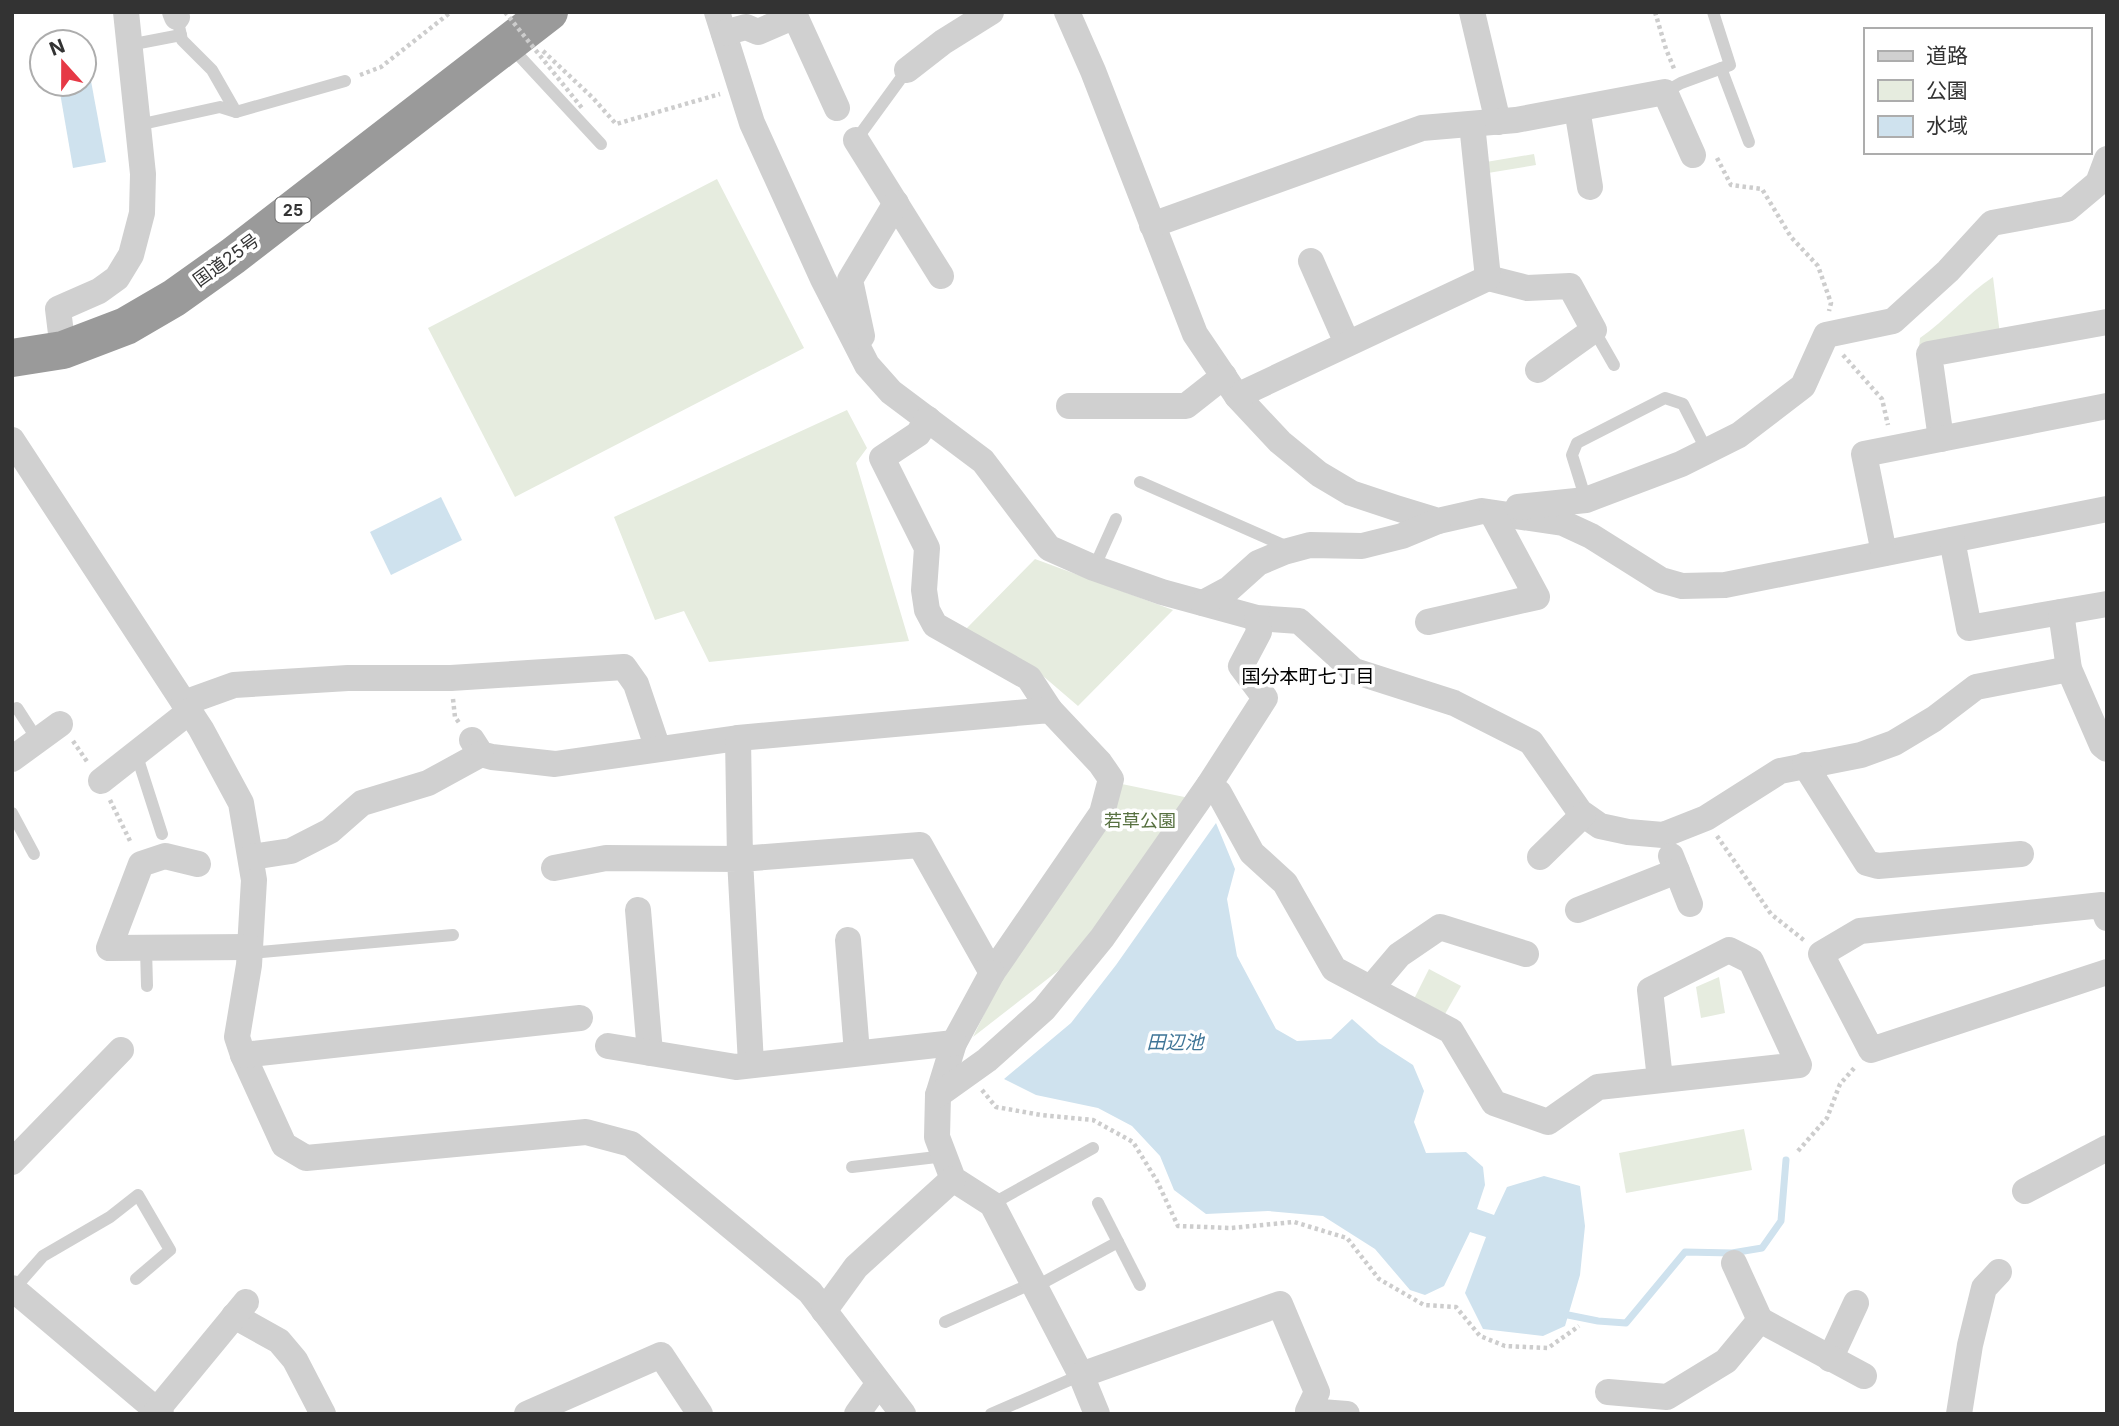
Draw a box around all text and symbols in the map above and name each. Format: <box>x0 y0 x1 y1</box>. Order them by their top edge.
north arrow <box>28 28 98 98</box>
legend <box>1864 28 2091 154</box>
text: N <box>46 34 68 61</box>
text: 道路 <box>1926 43 1968 68</box>
text: 公園 <box>1926 78 1968 103</box>
text: 水域 <box>1926 113 1968 138</box>
road number: 25 <box>276 198 310 222</box>
street label: 国道25号 <box>189 229 263 291</box>
district label: 国分本町七丁目 <box>1241 665 1375 688</box>
park label: 若草公園 <box>1104 810 1176 831</box>
water label: 田辺池 <box>1146 1031 1205 1054</box>

